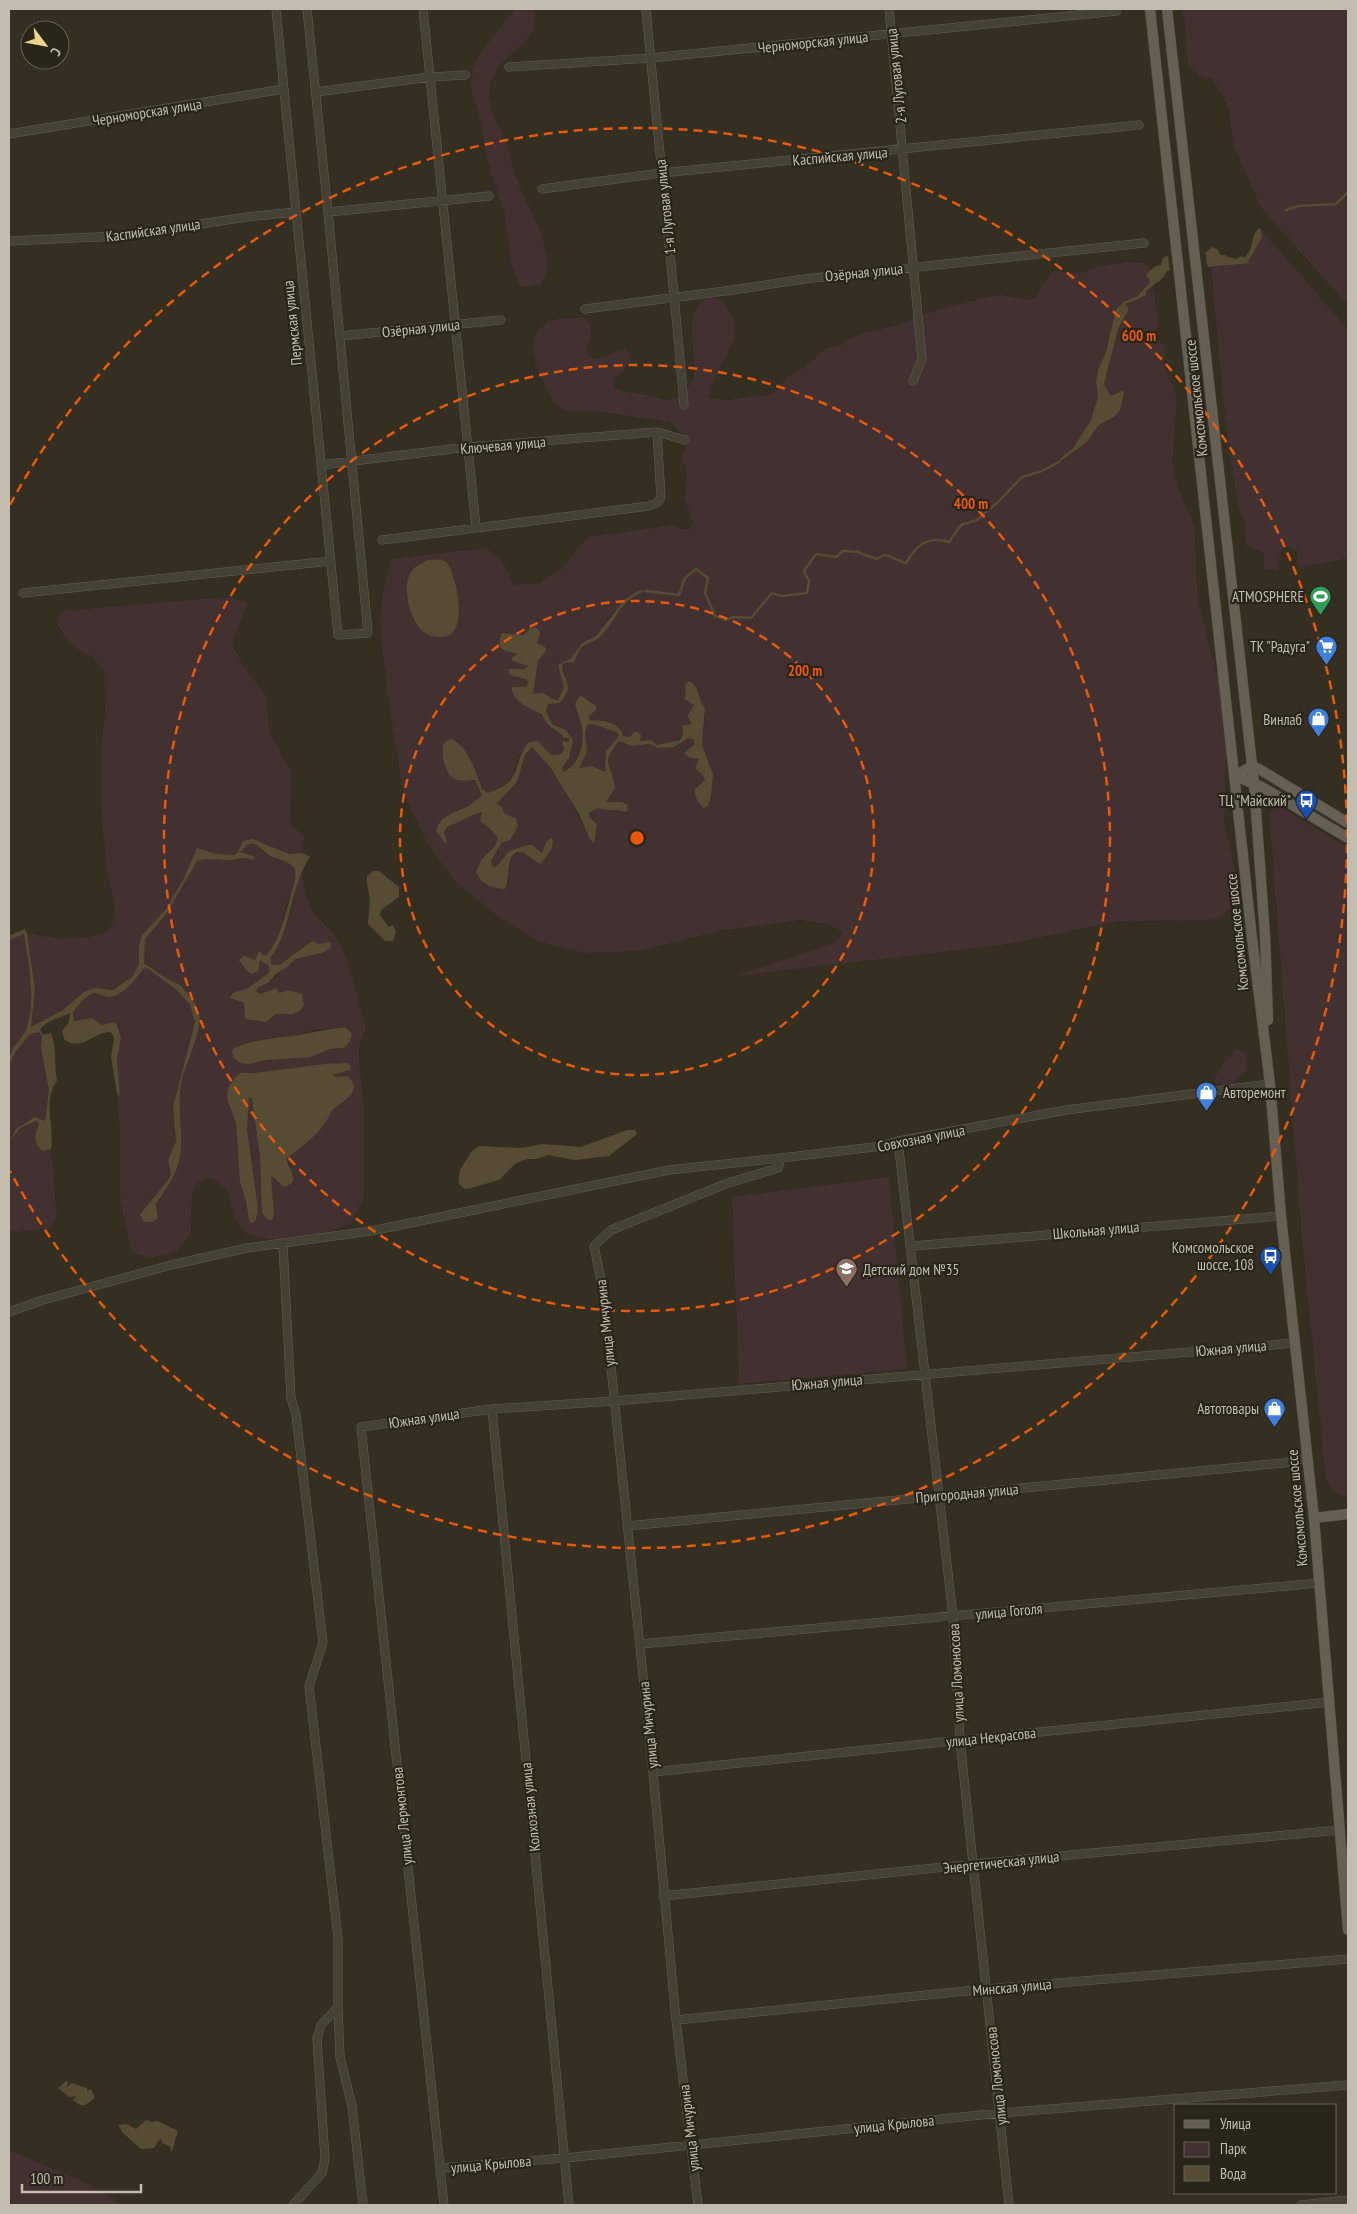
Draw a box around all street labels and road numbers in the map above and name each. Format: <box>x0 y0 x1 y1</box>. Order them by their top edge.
street label: Черноморская улица <box>757 27 869 57</box>
street label: 2-я Луговая улица <box>882 27 910 125</box>
street label: Черноморская улица <box>91 94 203 130</box>
street label: Каспийская улица <box>792 142 888 170</box>
street label: 1-я Луговая улица <box>651 158 679 256</box>
street label: Каспийская улица <box>105 214 201 246</box>
street label: Озёрная улица <box>824 258 904 286</box>
street label: Пермская улица <box>278 280 306 366</box>
street label: Озёрная улица <box>381 314 461 342</box>
street label: Комсомольское шоссе <box>1180 339 1212 457</box>
street label: Ключевая улица <box>459 432 547 458</box>
street label: Комсомольское шоссе <box>1221 873 1253 991</box>
street label: Совхозная улица <box>876 1120 966 1156</box>
street label: Школьная улица <box>1052 1217 1140 1243</box>
street label: улица Мичурина <box>591 1279 619 1367</box>
street label: Южная улица <box>1195 1335 1267 1361</box>
street label: Южная улица <box>791 1369 863 1395</box>
street label: Южная улица <box>388 1404 460 1432</box>
street label: Комсомольское шоссе <box>1282 1449 1312 1567</box>
street label: Пригородная улица <box>915 1479 1019 1507</box>
street label: улица Гоголя <box>975 1599 1043 1623</box>
street label: улица Ломоносова <box>944 1623 968 1723</box>
street label: улица Мичурина <box>634 1681 662 1769</box>
street label: улица Некрасова <box>945 1723 1037 1751</box>
street label: Колхозная улица <box>516 1762 544 1852</box>
street label: улица Лермонтова <box>387 1766 417 1866</box>
street label: Энергетическая улица <box>942 1846 1060 1878</box>
street label: Минская улица <box>972 1974 1052 2000</box>
street label: улица Ломоносова <box>981 2026 1011 2126</box>
street label: улица Мичурина <box>674 2084 704 2172</box>
street label: улица Крылова <box>853 2110 935 2138</box>
street label: улица Крылова <box>450 2151 532 2177</box>

